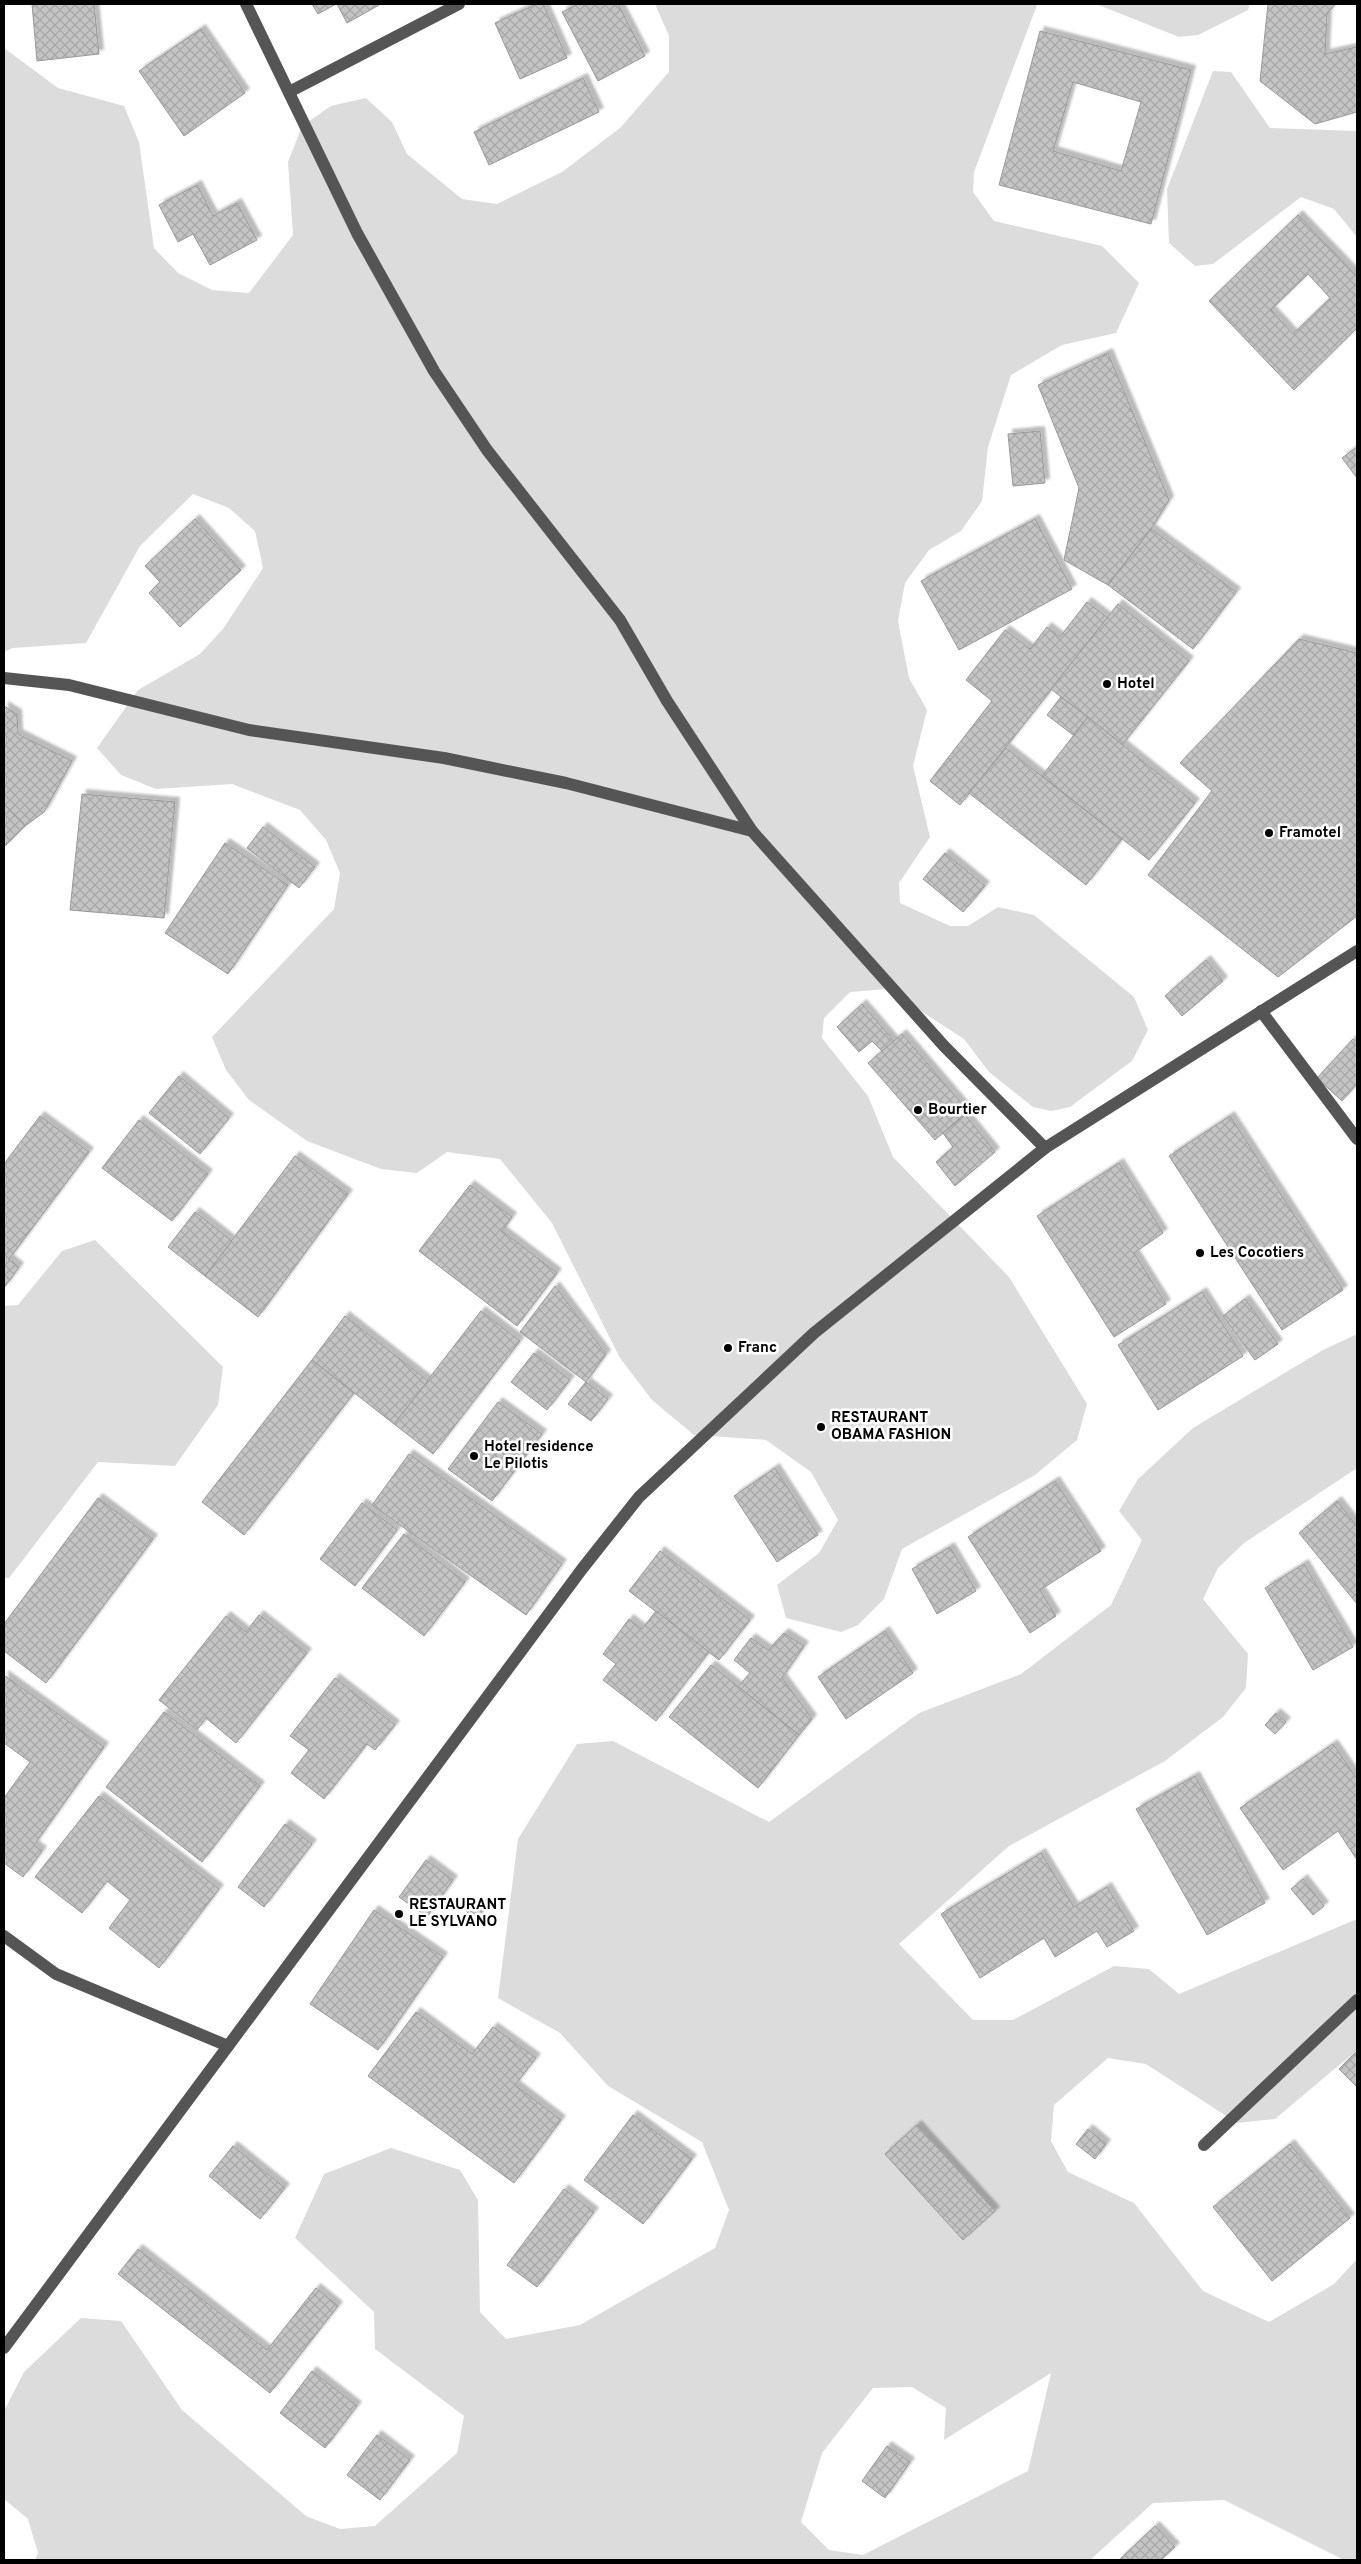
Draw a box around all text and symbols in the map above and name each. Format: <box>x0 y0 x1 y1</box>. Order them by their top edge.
place label: Hotel <box>1117 675 1155 694</box>
marker: Hotel <box>1101 678 1113 690</box>
place label: Framotel <box>1279 824 1341 843</box>
marker: Framotel <box>1263 827 1275 839</box>
place label: Bourtier <box>928 1101 987 1120</box>
marker: Bourtier <box>912 1104 924 1116</box>
place label: Les Cocotiers <box>1210 1244 1304 1263</box>
marker: Les Cocotiers <box>1194 1247 1206 1259</box>
place label: Franc <box>738 1339 777 1358</box>
marker: Franc <box>722 1342 734 1354</box>
place label: RESTAURANT OBAMA FASHION <box>831 1409 951 1445</box>
marker: RESTAURANT OBAMA FASHION <box>815 1421 827 1433</box>
place label: Hotel residence Le Pilotis <box>484 1438 594 1474</box>
marker: Hotel residence Le Pilotis <box>468 1450 480 1462</box>
place label: RESTAURANT LE SYLVANO <box>409 1896 506 1932</box>
marker: RESTAURANT LE SYLVANO <box>393 1908 405 1920</box>

